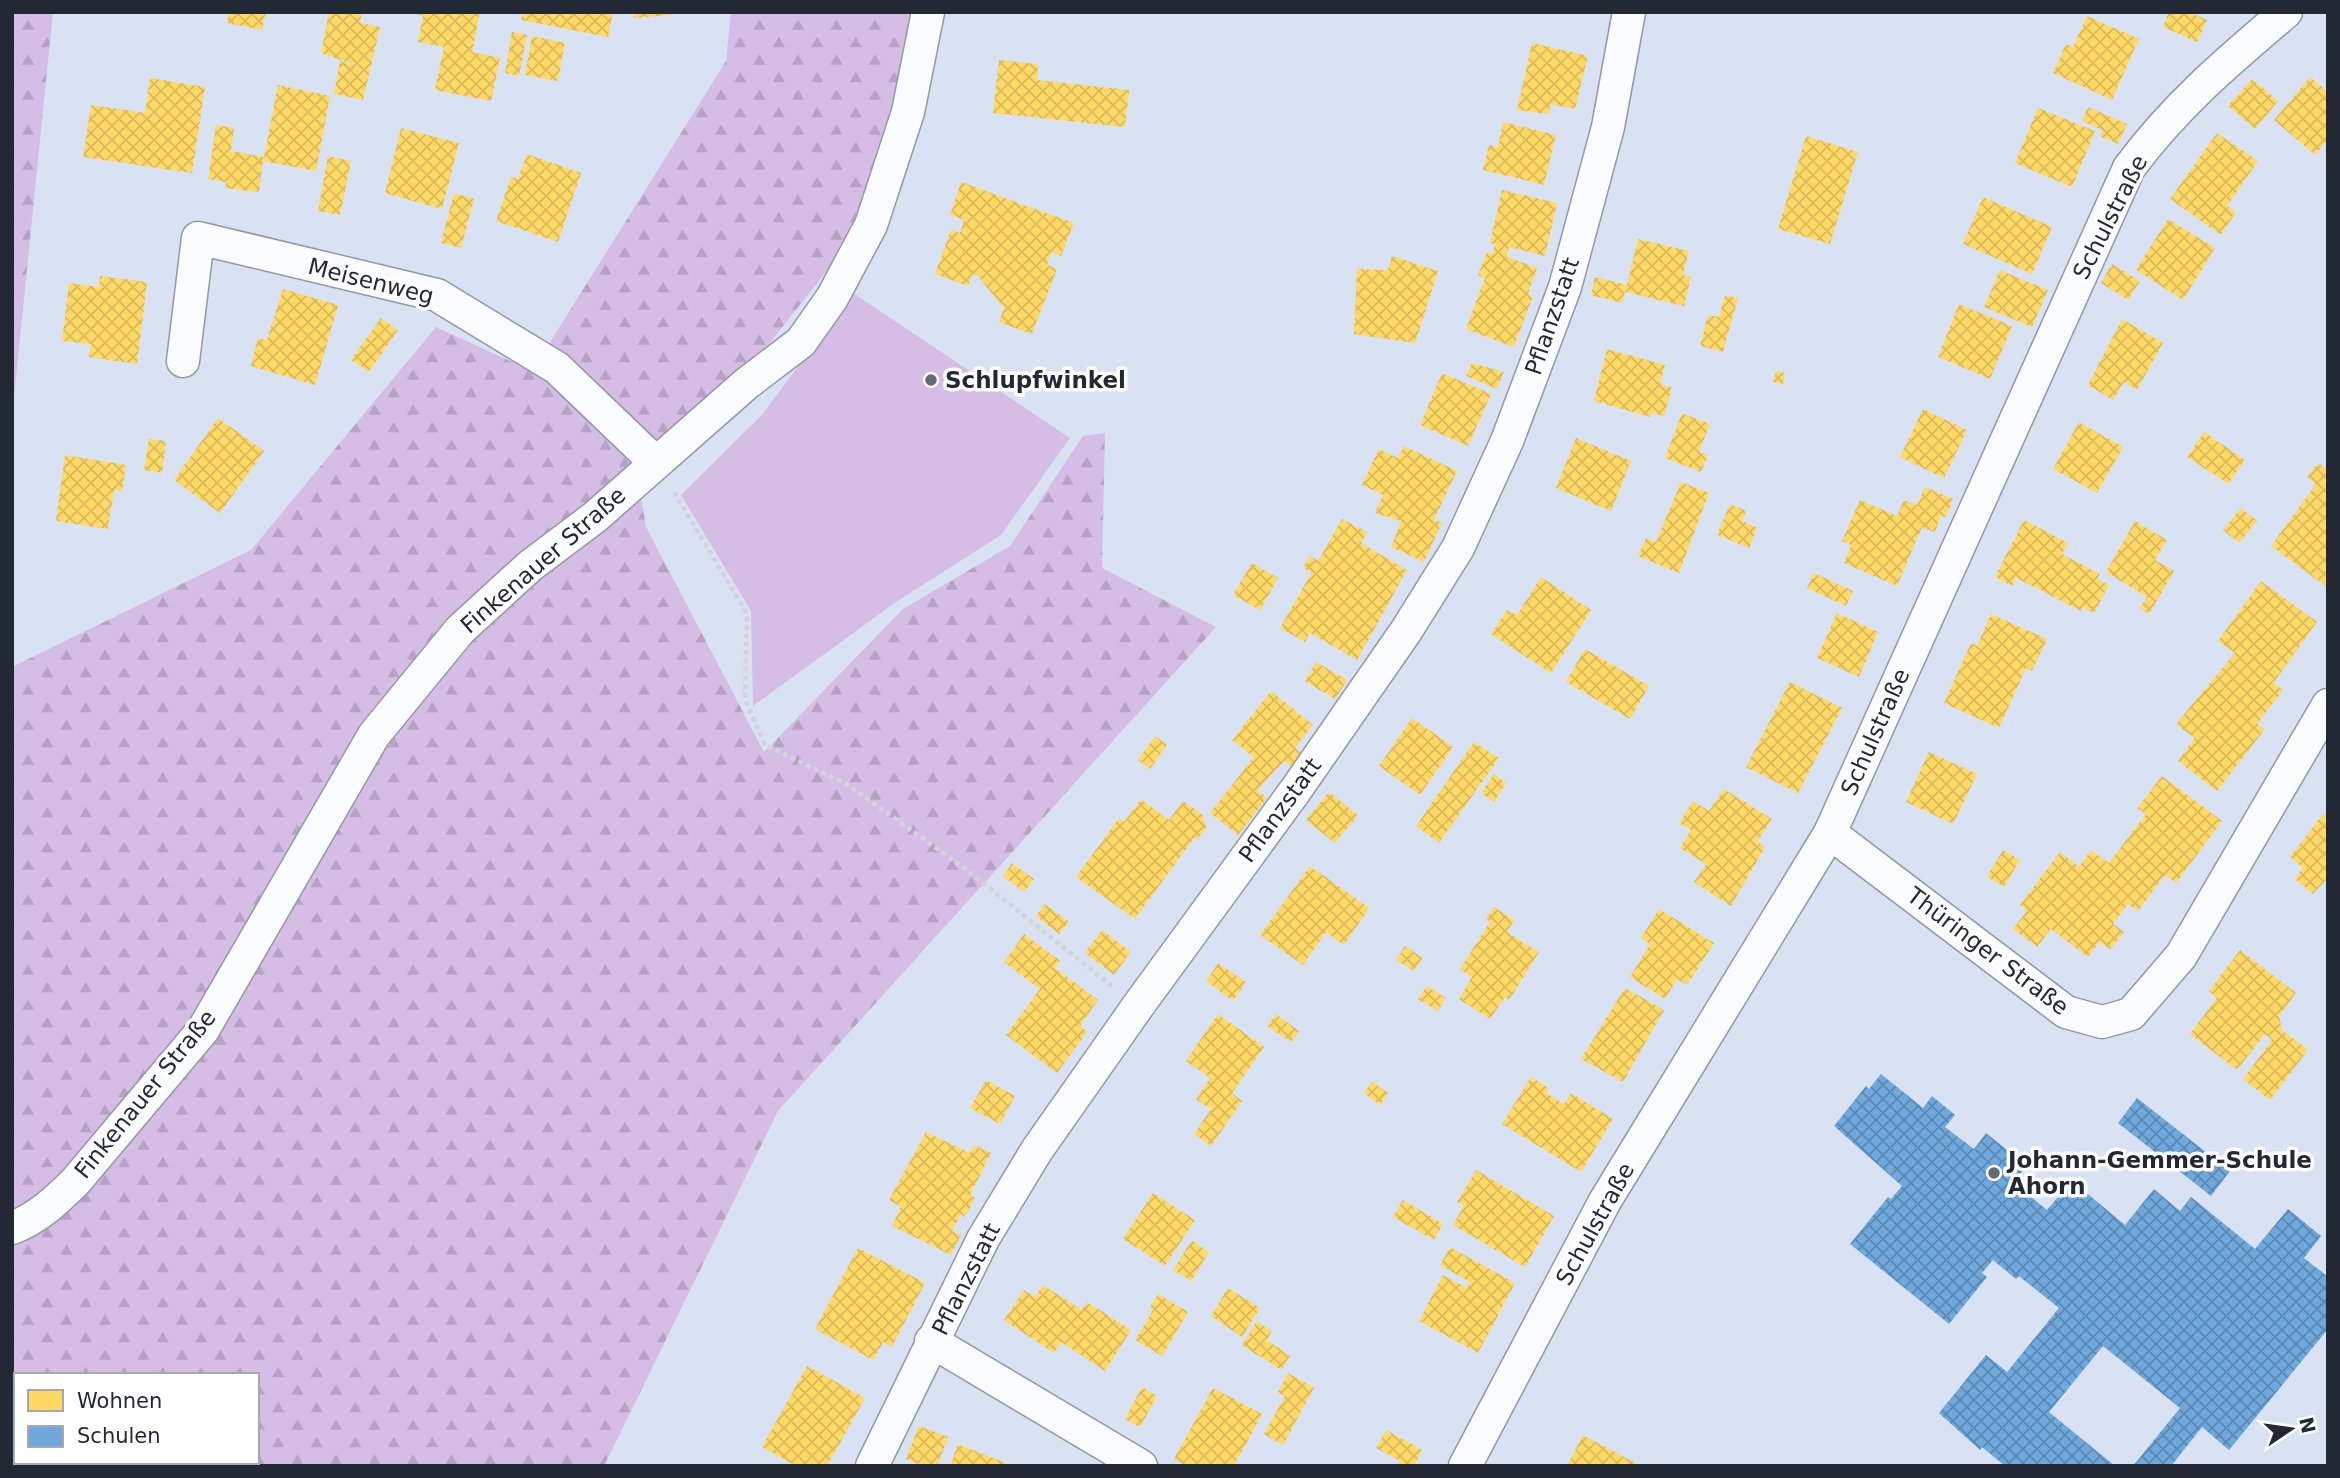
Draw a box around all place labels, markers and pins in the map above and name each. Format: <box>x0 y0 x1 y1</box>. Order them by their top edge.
place label: Schlupfwinkel <box>945 367 1126 393</box>
marker: Schlupfwinkel <box>923 372 939 388</box>
place label: Johann-Gemmer-Schule Ahorn <box>2006 1147 2312 1199</box>
marker: Johann-Gemmer-Schule Ahorn <box>1986 1165 2002 1181</box>

